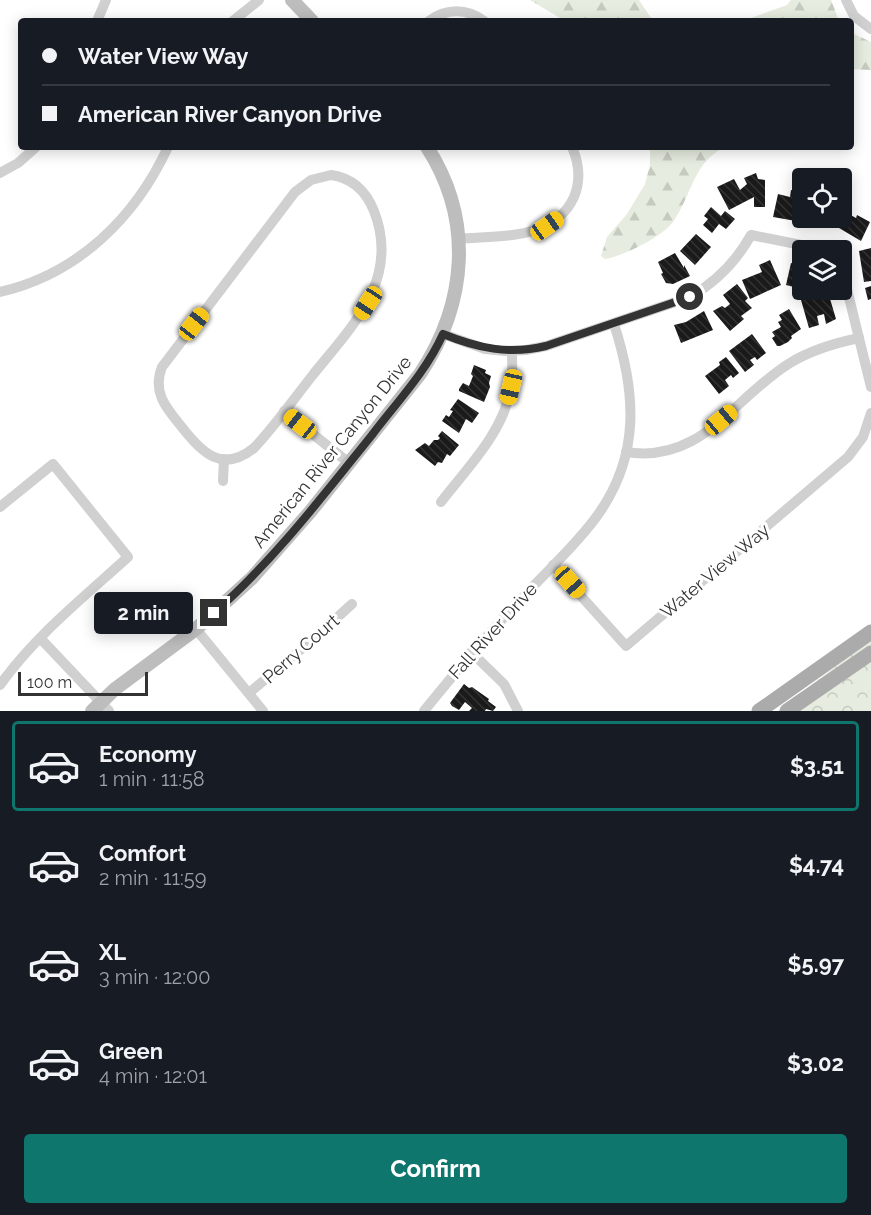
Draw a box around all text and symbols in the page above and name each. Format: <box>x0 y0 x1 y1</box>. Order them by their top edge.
text: Water View Way <box>78 43 248 69</box>
text: American River Canyon Drive <box>78 101 382 127</box>
map controls <box>792 168 852 300</box>
button: locate <box>792 168 852 228</box>
car <box>527 208 567 244</box>
button: layers <box>792 240 852 300</box>
car <box>351 283 385 323</box>
route start <box>676 283 703 310</box>
car <box>176 304 212 344</box>
street label: American River Canyon Drive <box>248 351 416 552</box>
car <box>498 367 524 407</box>
car <box>701 402 741 438</box>
car <box>280 406 320 442</box>
street label: Water View Way <box>656 519 774 622</box>
car <box>551 563 589 601</box>
street label: Fall River Drive <box>444 578 542 683</box>
callout: 2 min <box>94 592 193 634</box>
route end <box>200 599 227 626</box>
text: 2 min <box>118 601 169 625</box>
street label: Perry Court <box>258 610 343 687</box>
scale bar <box>18 669 148 696</box>
text: 100 m <box>27 673 72 692</box>
icon: car <box>27 739 81 793</box>
text: Economy <box>99 741 197 767</box>
text: $3.51 <box>790 753 844 779</box>
text: 1 min · 11:58 <box>99 767 205 791</box>
icon: car <box>27 838 81 892</box>
text: Comfort <box>99 840 186 866</box>
text: $4.74 <box>789 852 844 878</box>
text: 2 min · 11:59 <box>99 866 206 890</box>
icon: car <box>27 937 81 991</box>
text: XL <box>99 939 126 965</box>
text: $5.97 <box>788 951 844 977</box>
text: 3 min · 12:00 <box>99 965 210 989</box>
icon: car <box>27 1036 81 1090</box>
text: Green <box>99 1038 163 1064</box>
text: $3.02 <box>787 1050 844 1076</box>
text: 4 min · 12:01 <box>99 1064 207 1088</box>
button: Confirm <box>24 1134 847 1203</box>

